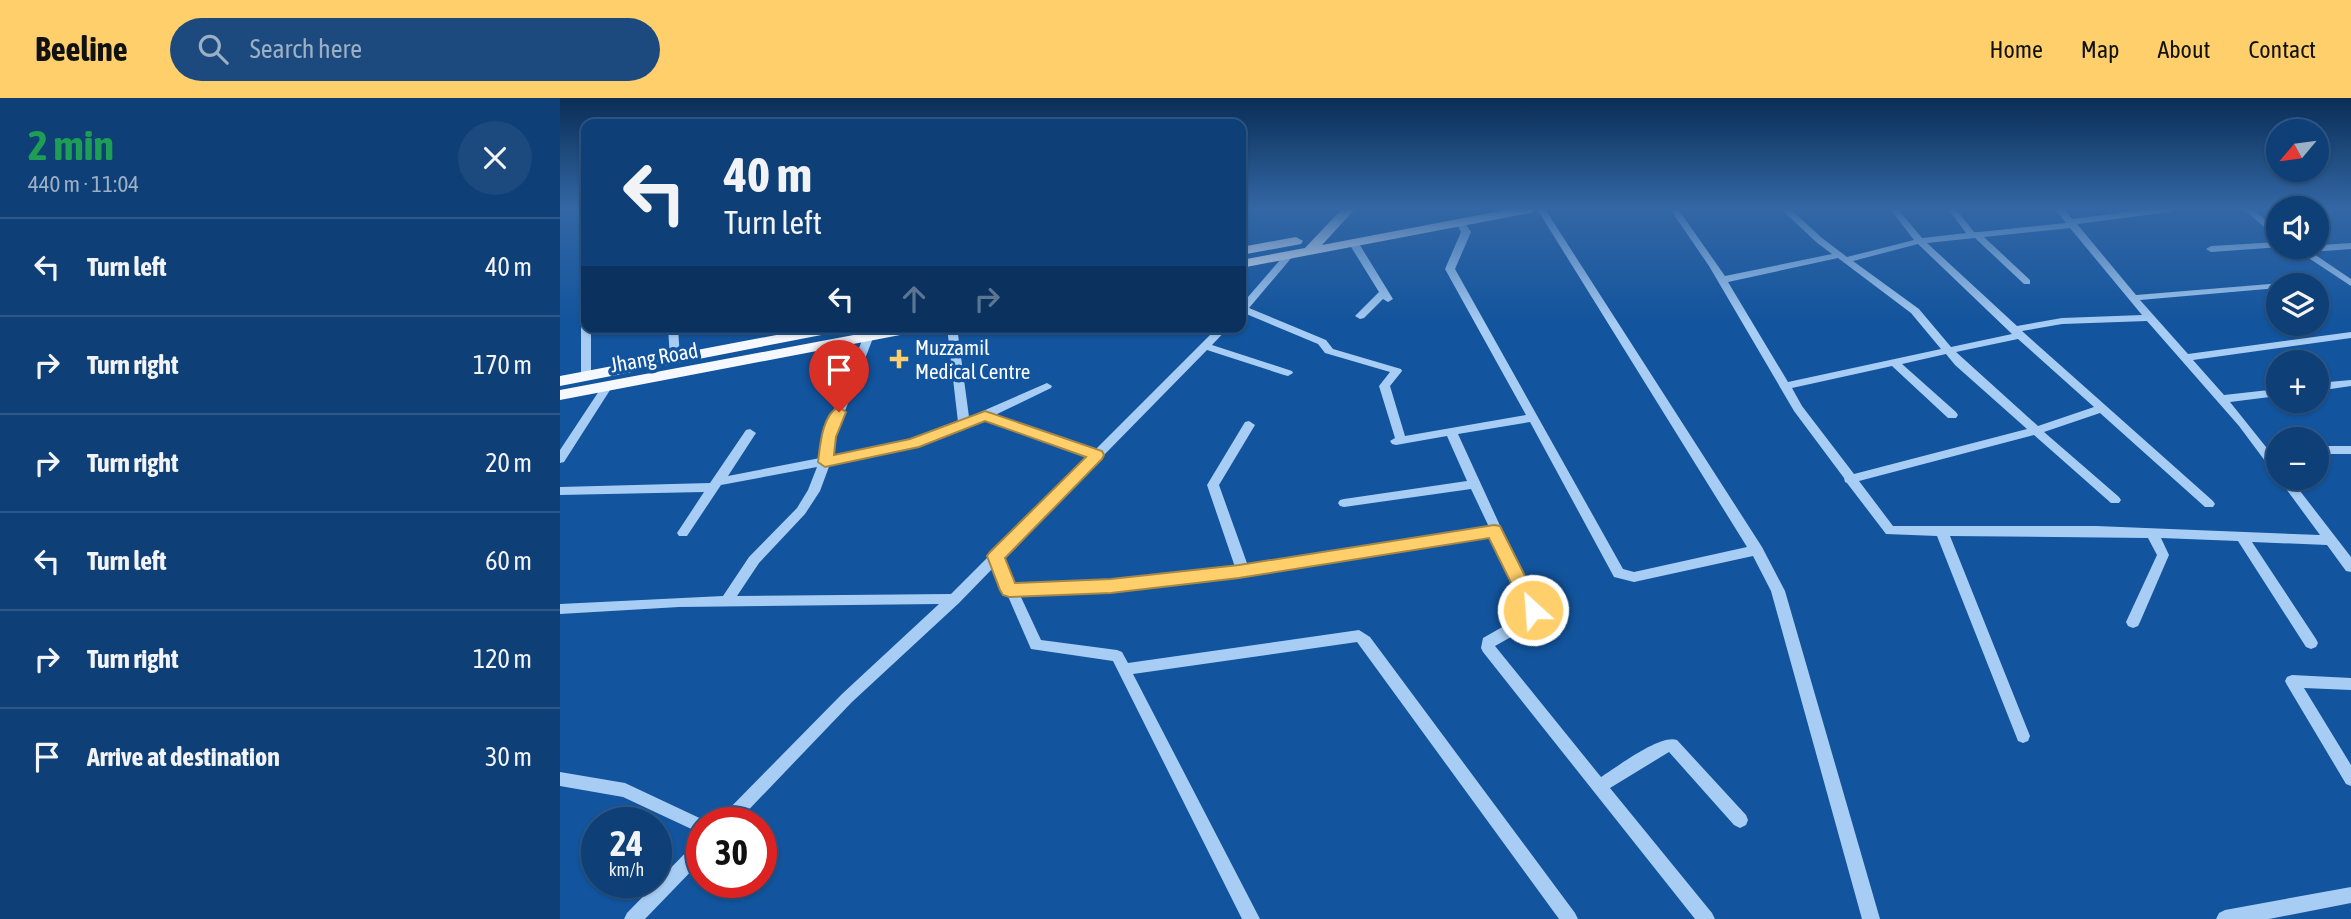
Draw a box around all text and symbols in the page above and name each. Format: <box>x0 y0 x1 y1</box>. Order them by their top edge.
search box <box>170 18 660 81</box>
text: Beeline <box>35 30 128 68</box>
icon: search <box>194 30 232 68</box>
text: Search here <box>250 34 362 64</box>
text: Home <box>1989 36 2043 63</box>
text: Map <box>2081 36 2119 63</box>
text: About <box>2157 36 2210 63</box>
text: Contact <box>2248 36 2316 63</box>
north arrow <box>2266 119 2329 182</box>
map controls <box>2266 119 2329 490</box>
text: 2 min <box>28 121 114 169</box>
button: close <box>458 121 532 195</box>
text: 40 m <box>724 146 812 202</box>
icon: left <box>609 147 700 238</box>
text: 440 m · 11:04 <box>28 171 139 197</box>
button: sound <box>2266 196 2329 259</box>
text: Turn left <box>724 204 822 241</box>
icon: left <box>28 248 66 286</box>
text: Turn left <box>87 252 167 282</box>
text: 40 m <box>485 252 532 282</box>
button: layers <box>2266 273 2329 336</box>
icon: left <box>822 280 860 318</box>
icon: ahead <box>895 280 933 318</box>
icon: right <box>968 280 1006 318</box>
place label: Muzzamil Medical Centre <box>915 335 1030 383</box>
street label: Jhang Road <box>608 337 700 377</box>
pin <box>809 340 869 412</box>
icon: right <box>28 346 66 384</box>
marker: Muzzamil Medical Centre <box>889 349 909 369</box>
text: Turn right <box>87 350 178 380</box>
text: 170 m <box>473 350 532 380</box>
button: + <box>2266 350 2329 413</box>
icon: arrive <box>820 351 858 389</box>
button: − <box>2266 427 2329 490</box>
icon: right <box>28 444 66 482</box>
text: Turn right <box>87 448 178 478</box>
text: 20 m <box>485 448 532 478</box>
icon: left <box>28 542 66 580</box>
text: Turn left <box>87 546 167 576</box>
text: 60 m <box>485 546 532 576</box>
position arrow <box>1496 573 1570 647</box>
icon: right <box>28 640 66 678</box>
text: Turn right <box>87 644 178 674</box>
text: 120 m <box>473 644 532 674</box>
icon: arrive <box>28 738 66 776</box>
text: Arrive at destination <box>87 742 280 772</box>
text: 30 m <box>485 742 532 772</box>
speed limit sign: 30 <box>686 807 777 898</box>
text: 24 <box>610 823 643 863</box>
text: km/h <box>609 859 644 880</box>

